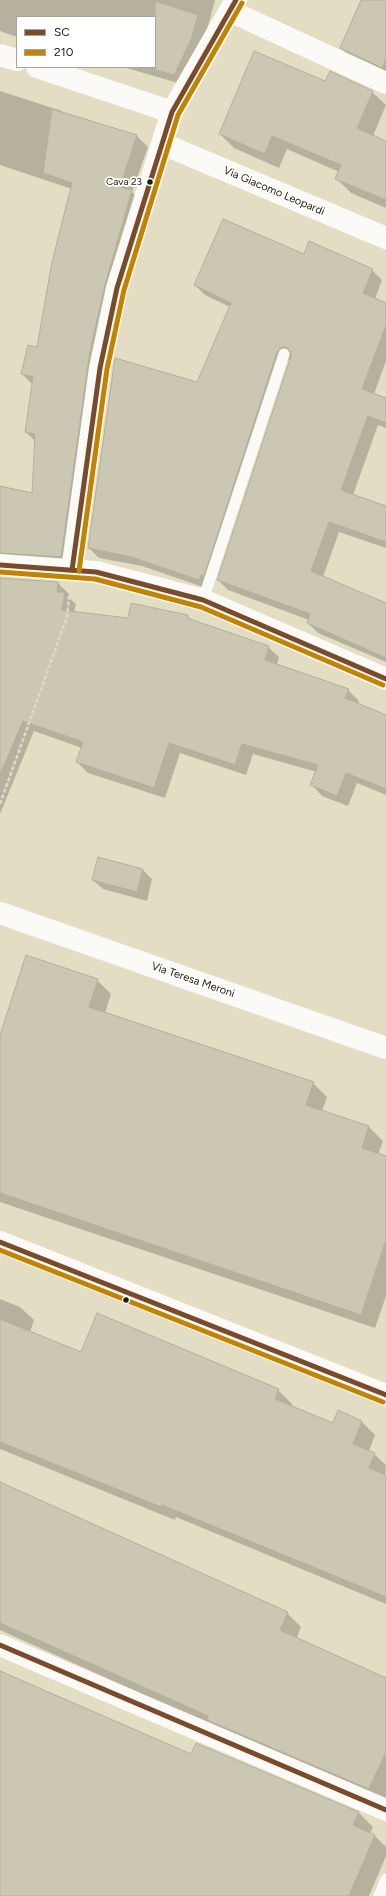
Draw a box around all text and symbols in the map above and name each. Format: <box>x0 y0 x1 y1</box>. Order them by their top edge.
legend <box>16 16 156 68</box>
text: SC <box>54 25 70 39</box>
text: 210 <box>54 45 73 59</box>
street label: Via Giacomo Leopardi <box>221 164 327 218</box>
place label: Cava 23 <box>106 176 142 188</box>
marker: Cava 23 <box>145 177 155 187</box>
street label: Via Teresa Meroni <box>150 960 236 1000</box>
unlabelled marker <box>121 1295 131 1305</box>

